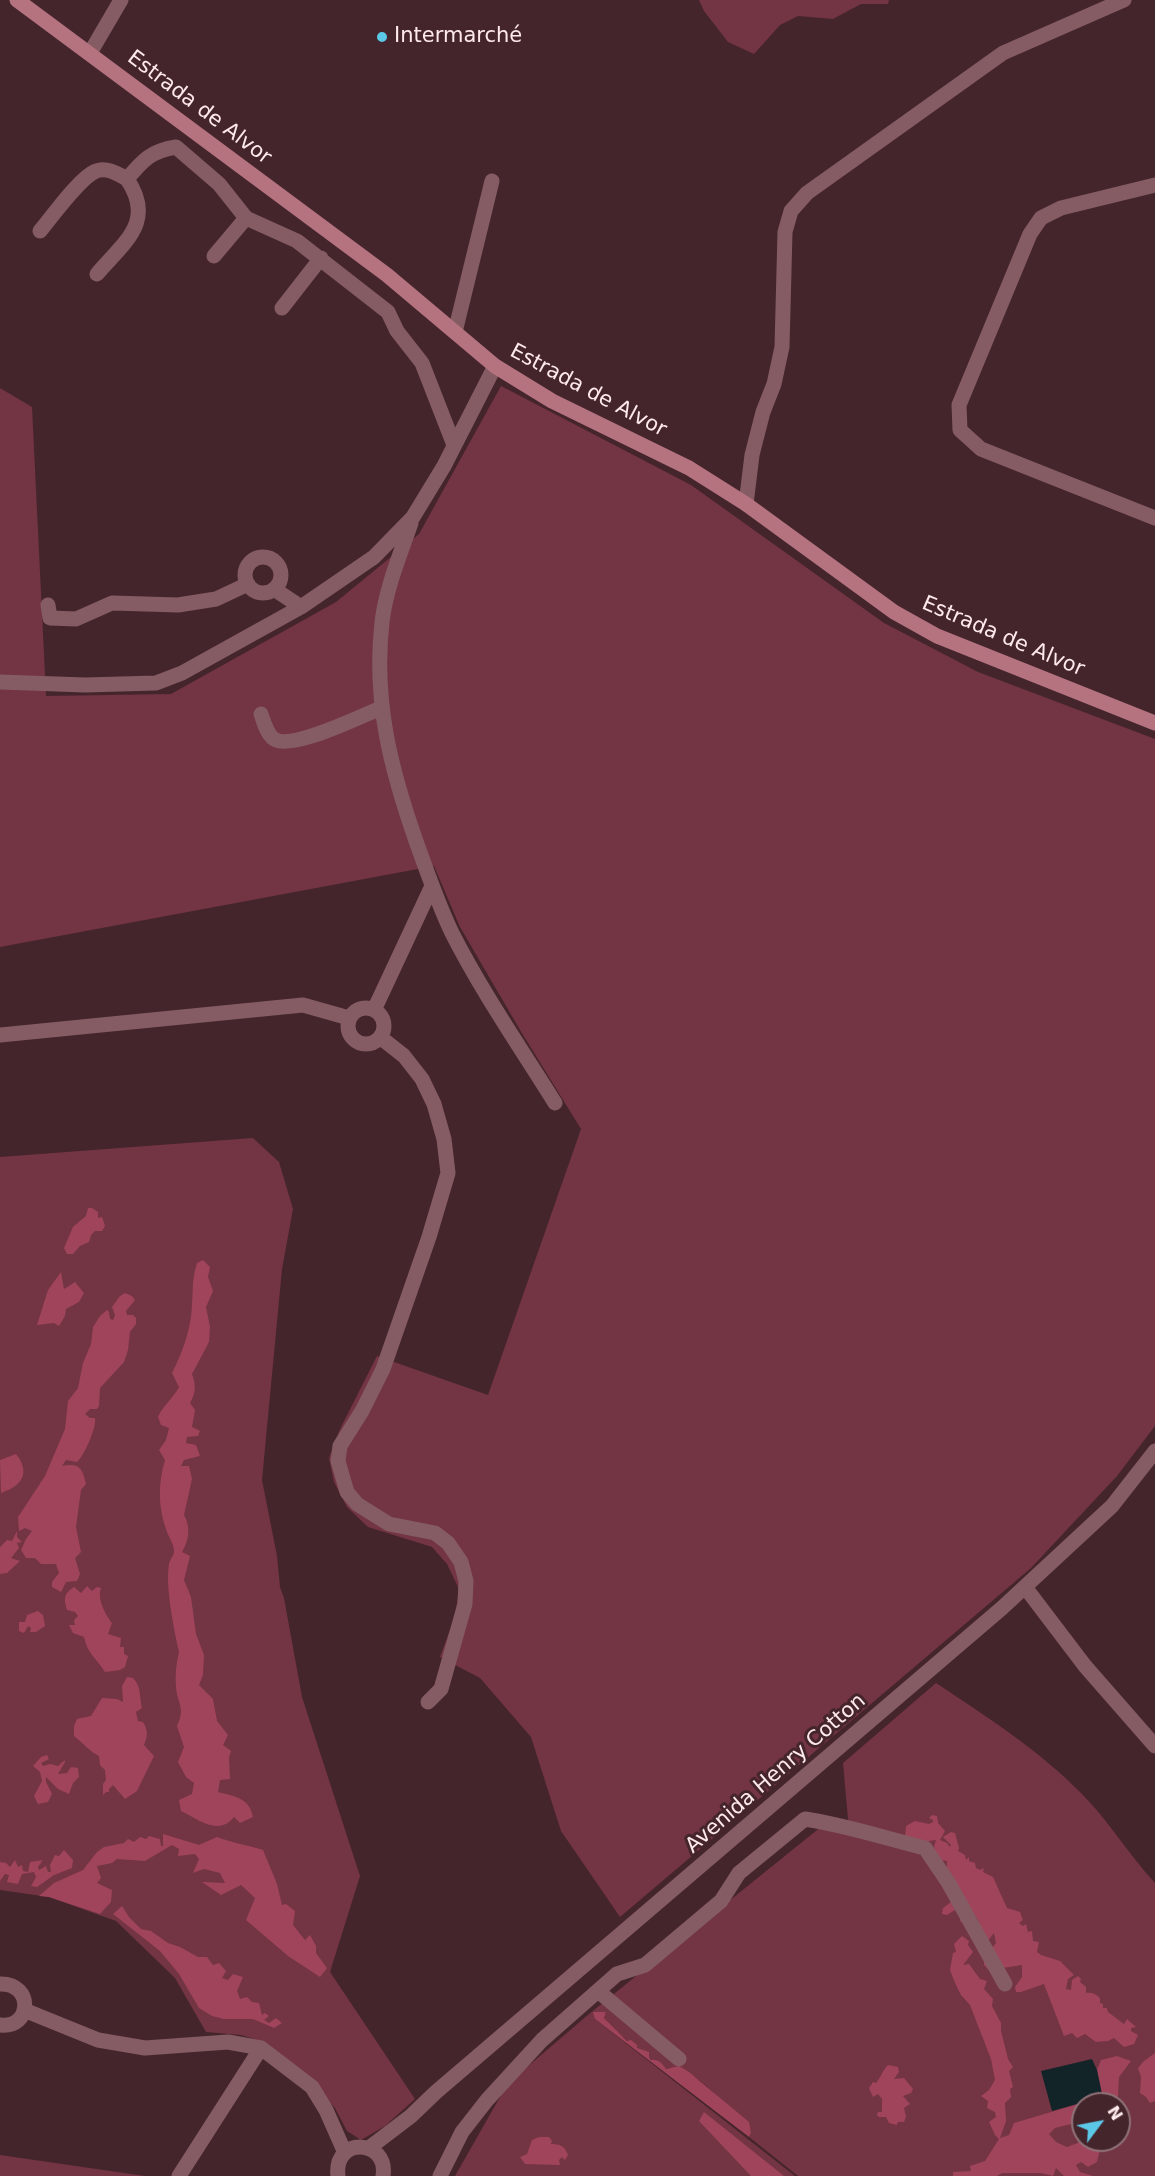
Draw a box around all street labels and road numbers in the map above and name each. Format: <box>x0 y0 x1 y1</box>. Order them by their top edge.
street label: Estrada de Alvor <box>122 46 276 170</box>
street label: Estrada de Alvor <box>505 339 671 443</box>
street label: Estrada de Alvor <box>918 591 1088 683</box>
street label: Avenida Henry Cotton <box>681 1689 871 1859</box>

